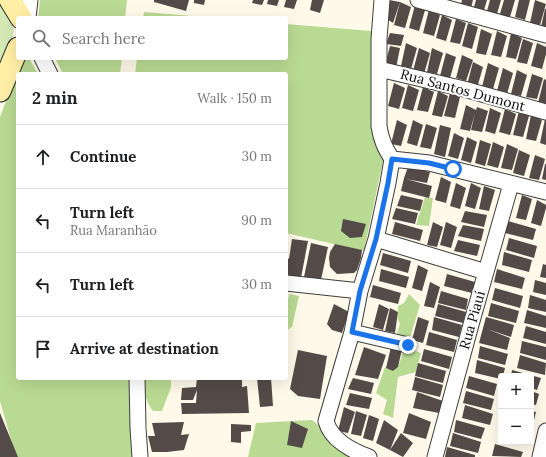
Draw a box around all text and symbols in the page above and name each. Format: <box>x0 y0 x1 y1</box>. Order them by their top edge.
search box <box>16 16 288 60</box>
icon: search <box>30 27 52 49</box>
text: Search here <box>62 29 145 48</box>
street label: Rua Santos Dumont <box>399 65 528 115</box>
text: 2 min <box>32 87 78 109</box>
text: Walk · 150 m <box>197 90 272 107</box>
icon: ahead <box>32 146 54 168</box>
text: Continue <box>70 147 136 166</box>
text: 30 m <box>242 148 272 165</box>
route start <box>444 160 462 178</box>
text: Turn left <box>70 203 134 222</box>
icon: left <box>32 210 54 232</box>
text: 90 m <box>241 212 272 229</box>
text: Rua Maranhão <box>70 222 157 239</box>
icon: left <box>32 274 54 296</box>
text: Turn left <box>70 275 134 294</box>
text: 30 m <box>242 276 272 293</box>
street label: Rua Piauí <box>455 289 489 351</box>
route end <box>399 336 417 354</box>
icon: arrive <box>32 338 54 360</box>
text: Arrive at destination <box>70 339 219 358</box>
map controls <box>498 373 534 445</box>
button: + <box>498 373 534 409</box>
button: − <box>498 409 534 445</box>

